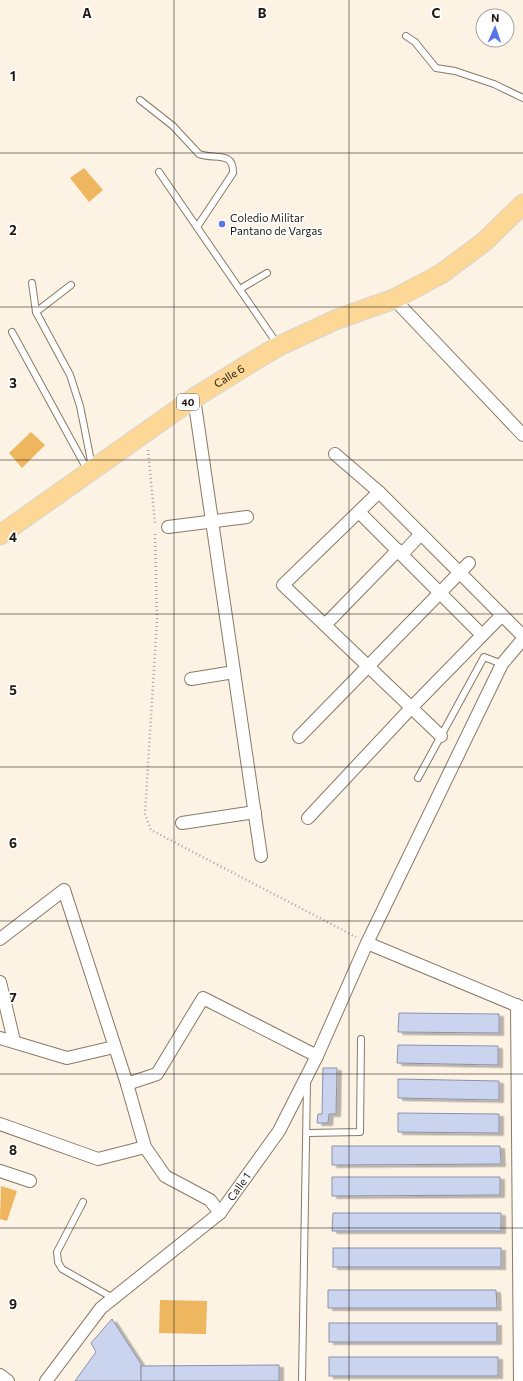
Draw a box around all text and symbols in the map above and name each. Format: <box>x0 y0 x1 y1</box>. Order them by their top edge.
text: A <box>82 5 92 21</box>
text: B <box>258 5 267 21</box>
text: C <box>432 5 441 21</box>
north arrow <box>475 8 515 48</box>
text: N <box>491 11 500 24</box>
text: 1 <box>10 68 16 84</box>
place label: Coledio Militar Pantano de Vargas <box>230 211 322 237</box>
marker: Coledio Militar Pantano de Vargas <box>217 219 227 229</box>
text: 2 <box>9 222 17 238</box>
street label: Calle 6 <box>211 361 247 390</box>
text: 3 <box>9 375 17 391</box>
road number: 40 <box>177 394 199 410</box>
text: 4 <box>9 529 17 545</box>
text: 5 <box>9 682 17 698</box>
text: 6 <box>9 835 17 851</box>
text: 7 <box>9 989 17 1005</box>
text: 8 <box>9 1142 17 1158</box>
street label: Calle 1 <box>224 1170 253 1203</box>
text: 9 <box>9 1296 17 1312</box>

